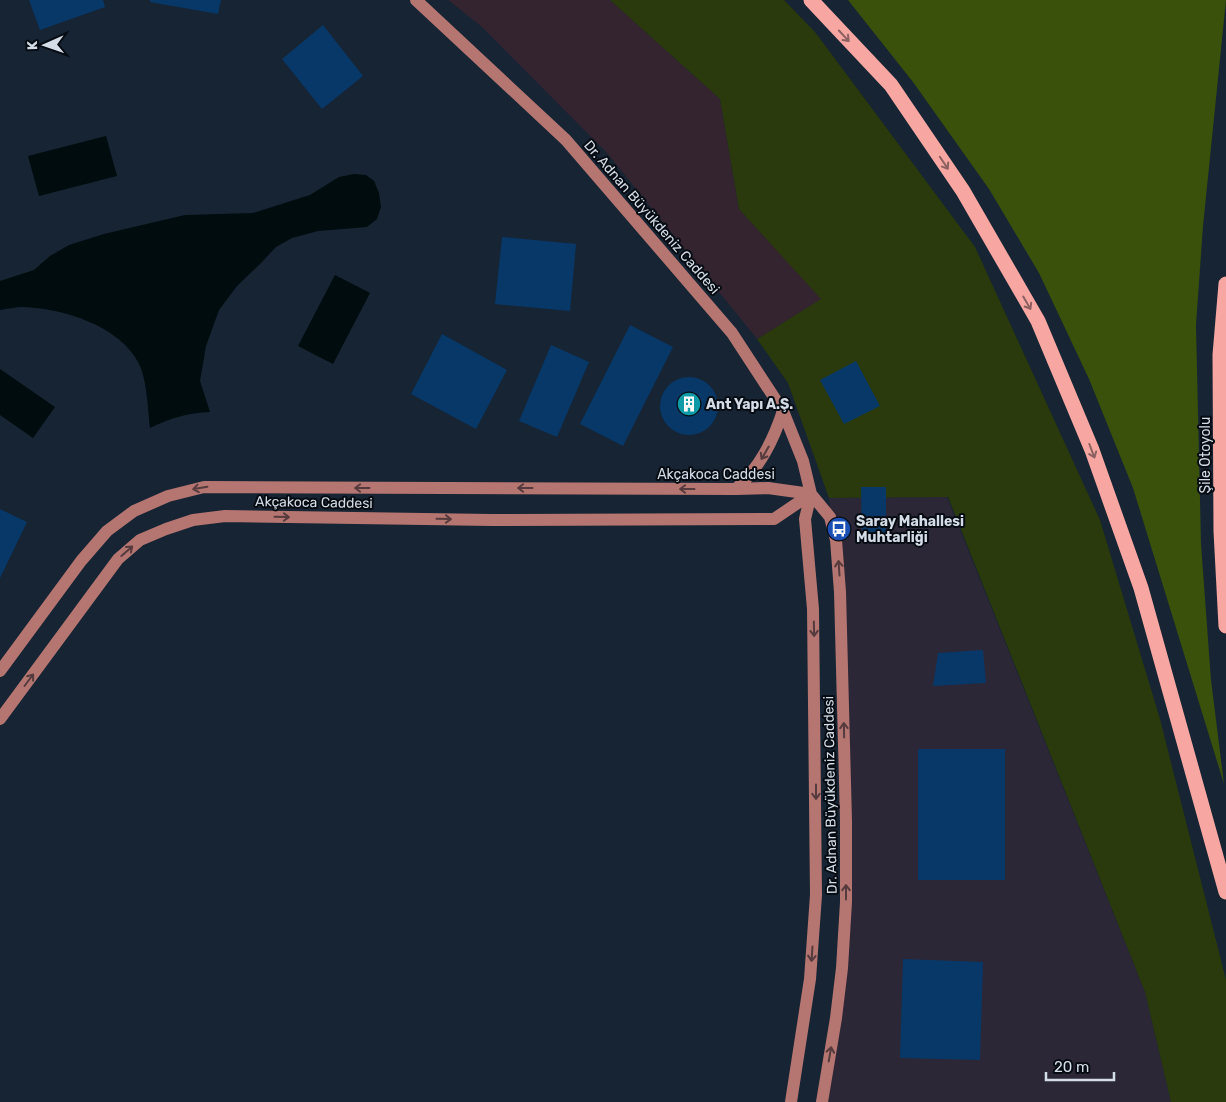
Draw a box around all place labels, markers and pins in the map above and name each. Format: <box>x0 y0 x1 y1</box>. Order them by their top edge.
building icon: Ant Yapı A.Ş. <box>676 391 702 417</box>
place label: Ant Yapı A.Ş. <box>706 396 793 413</box>
place label: Saray Mahallesi Muhtarliği <box>856 513 964 546</box>
bus stop icon: Saray Mahallesi Muhtarliği <box>826 516 852 542</box>

